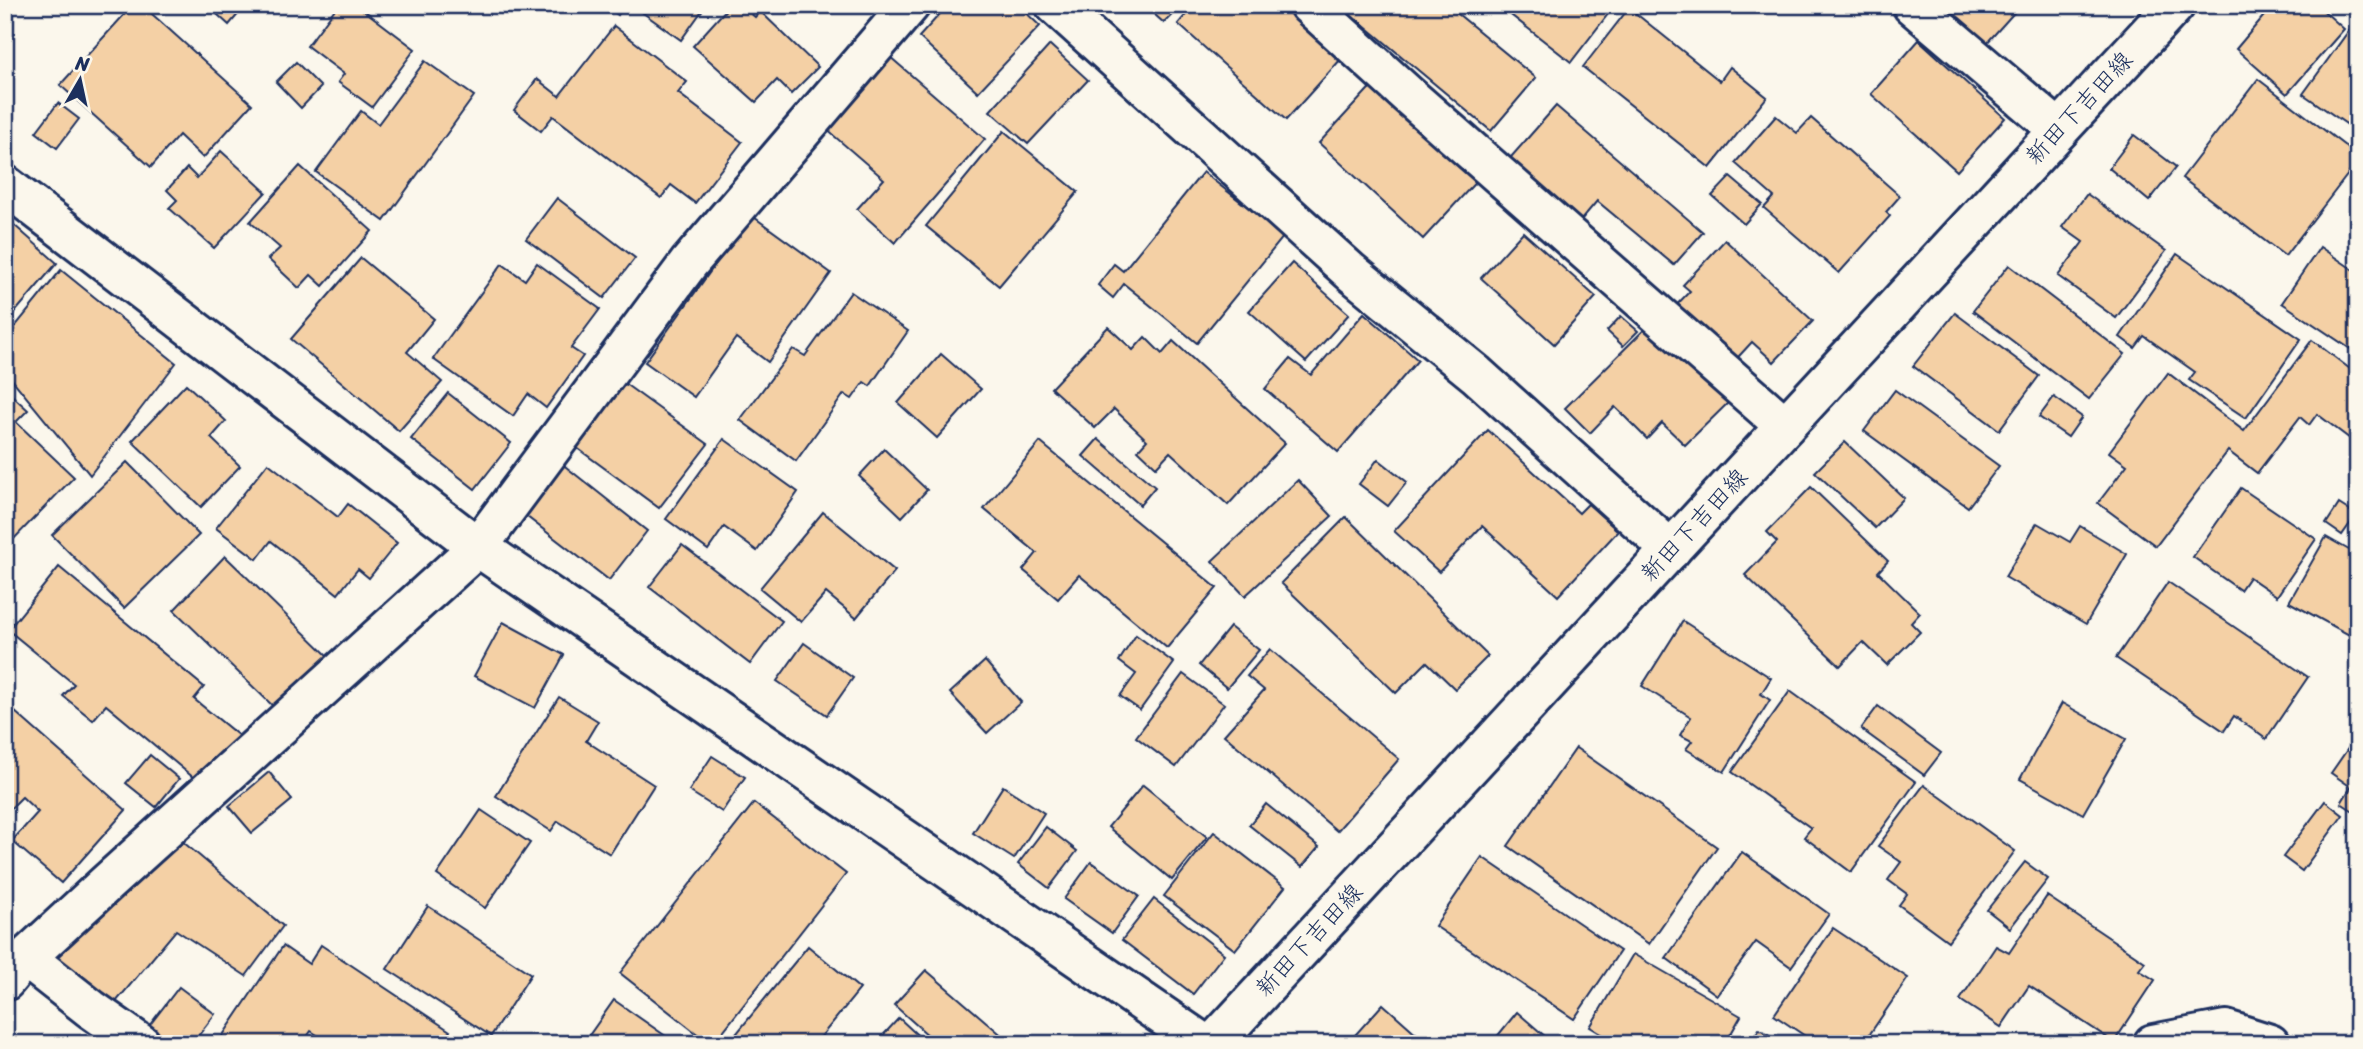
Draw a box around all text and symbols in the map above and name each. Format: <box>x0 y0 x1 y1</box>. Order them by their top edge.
street label: 新田下吉田線 <box>2015 41 2143 175</box>
north arrow <box>46 46 116 116</box>
text: N <box>73 46 92 81</box>
street label: 新田下吉田線 <box>1630 458 1758 592</box>
street label: 新田下吉田線 <box>1245 873 1373 1007</box>

